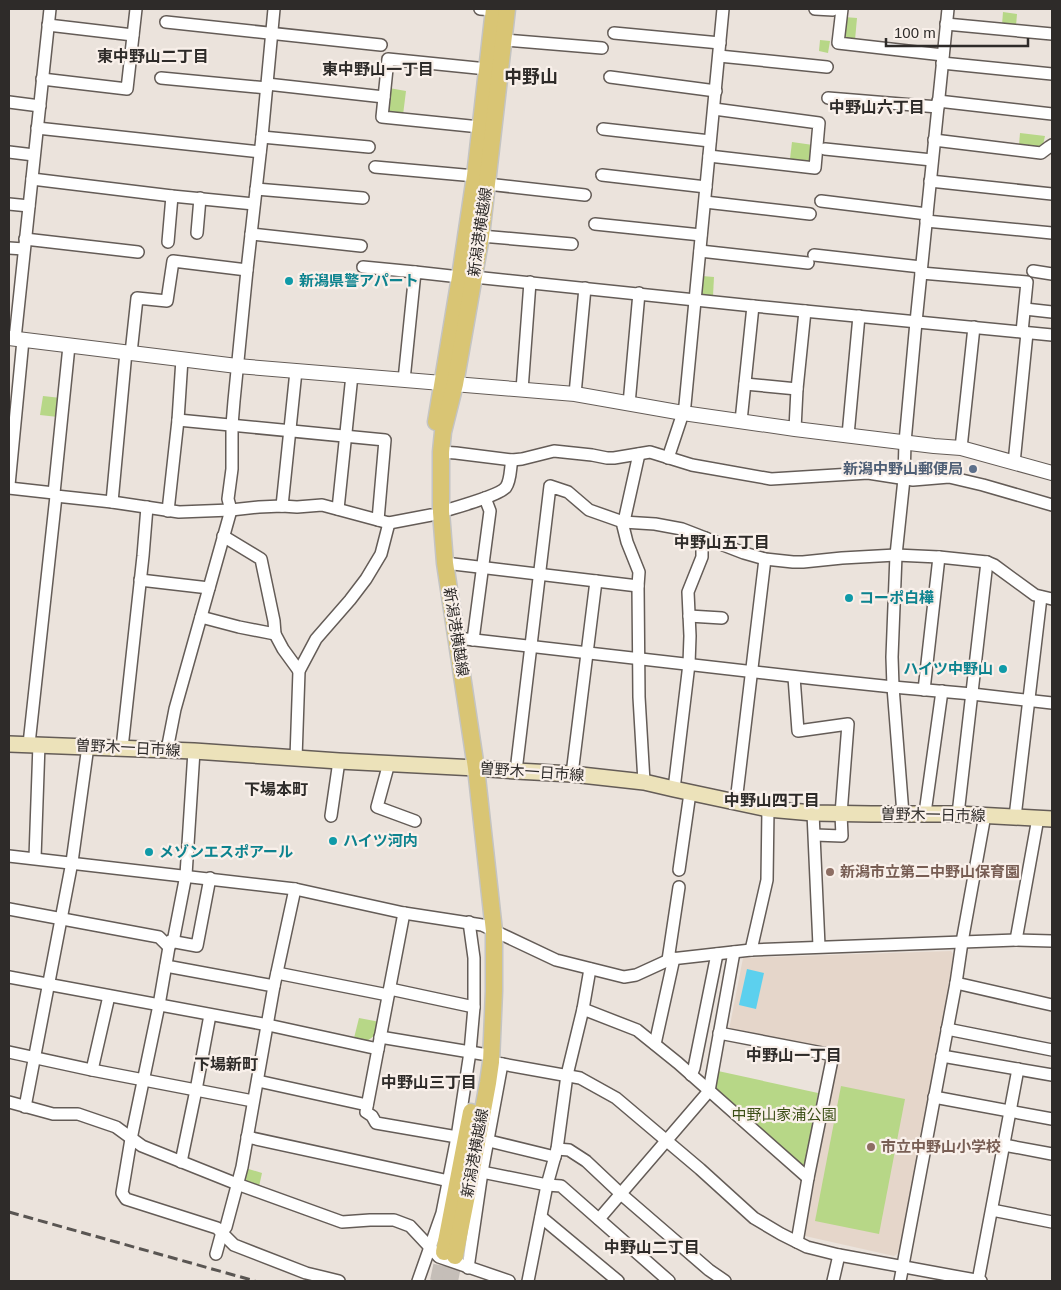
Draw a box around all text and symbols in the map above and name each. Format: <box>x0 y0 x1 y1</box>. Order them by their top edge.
scale bar <box>886 15 1028 47</box>
text: 100 m <box>894 24 936 41</box>
district label: 東中野山二丁目 <box>97 48 209 65</box>
district label: 東中野山一丁目 <box>322 61 434 78</box>
district label: 中野山 <box>504 67 558 87</box>
district label: 中野山六丁目 <box>829 99 925 116</box>
street label: 新潟港横越線 <box>465 186 494 278</box>
place label: 新潟県警アパート <box>299 272 419 289</box>
marker: 新潟県警アパート <box>283 275 295 287</box>
place label: 新潟中野山郵便局 <box>843 460 963 477</box>
marker: 新潟中野山郵便局 <box>967 463 979 475</box>
district label: 中野山五丁目 <box>674 534 770 551</box>
street label: 新潟港横越線 <box>441 586 472 678</box>
place label: コーポ白樺 <box>859 589 934 606</box>
marker: コーポ白樺 <box>843 592 855 604</box>
place label: ハイツ中野山 <box>903 660 993 677</box>
marker: ハイツ中野山 <box>997 663 1009 675</box>
street label: 曽野木一日市線 <box>75 736 181 759</box>
street label: 曽野木一日市線 <box>479 759 585 784</box>
district label: 下場本町 <box>244 781 308 798</box>
district label: 中野山四丁目 <box>724 792 820 809</box>
street label: 曽野木一日市線 <box>880 805 986 824</box>
place label: ハイツ河内 <box>343 832 418 849</box>
marker: ハイツ河内 <box>327 835 339 847</box>
place label: メゾンエスポアール <box>159 843 293 860</box>
marker: メゾンエスポアール <box>143 846 155 858</box>
place label: 新潟市立第二中野山保育園 <box>840 863 1020 880</box>
marker: 新潟市立第二中野山保育園 <box>824 866 836 878</box>
district label: 中野山一丁目 <box>746 1047 842 1064</box>
district label: 下場新町 <box>194 1056 258 1073</box>
district label: 中野山三丁目 <box>381 1074 477 1091</box>
park label: 中野山家浦公園 <box>731 1106 837 1123</box>
street label: 新潟港横越線 <box>458 1107 491 1199</box>
place label: 市立中野山小学校 <box>881 1138 1001 1155</box>
marker: 市立中野山小学校 <box>865 1141 877 1153</box>
district label: 中野山二丁目 <box>604 1239 700 1256</box>

